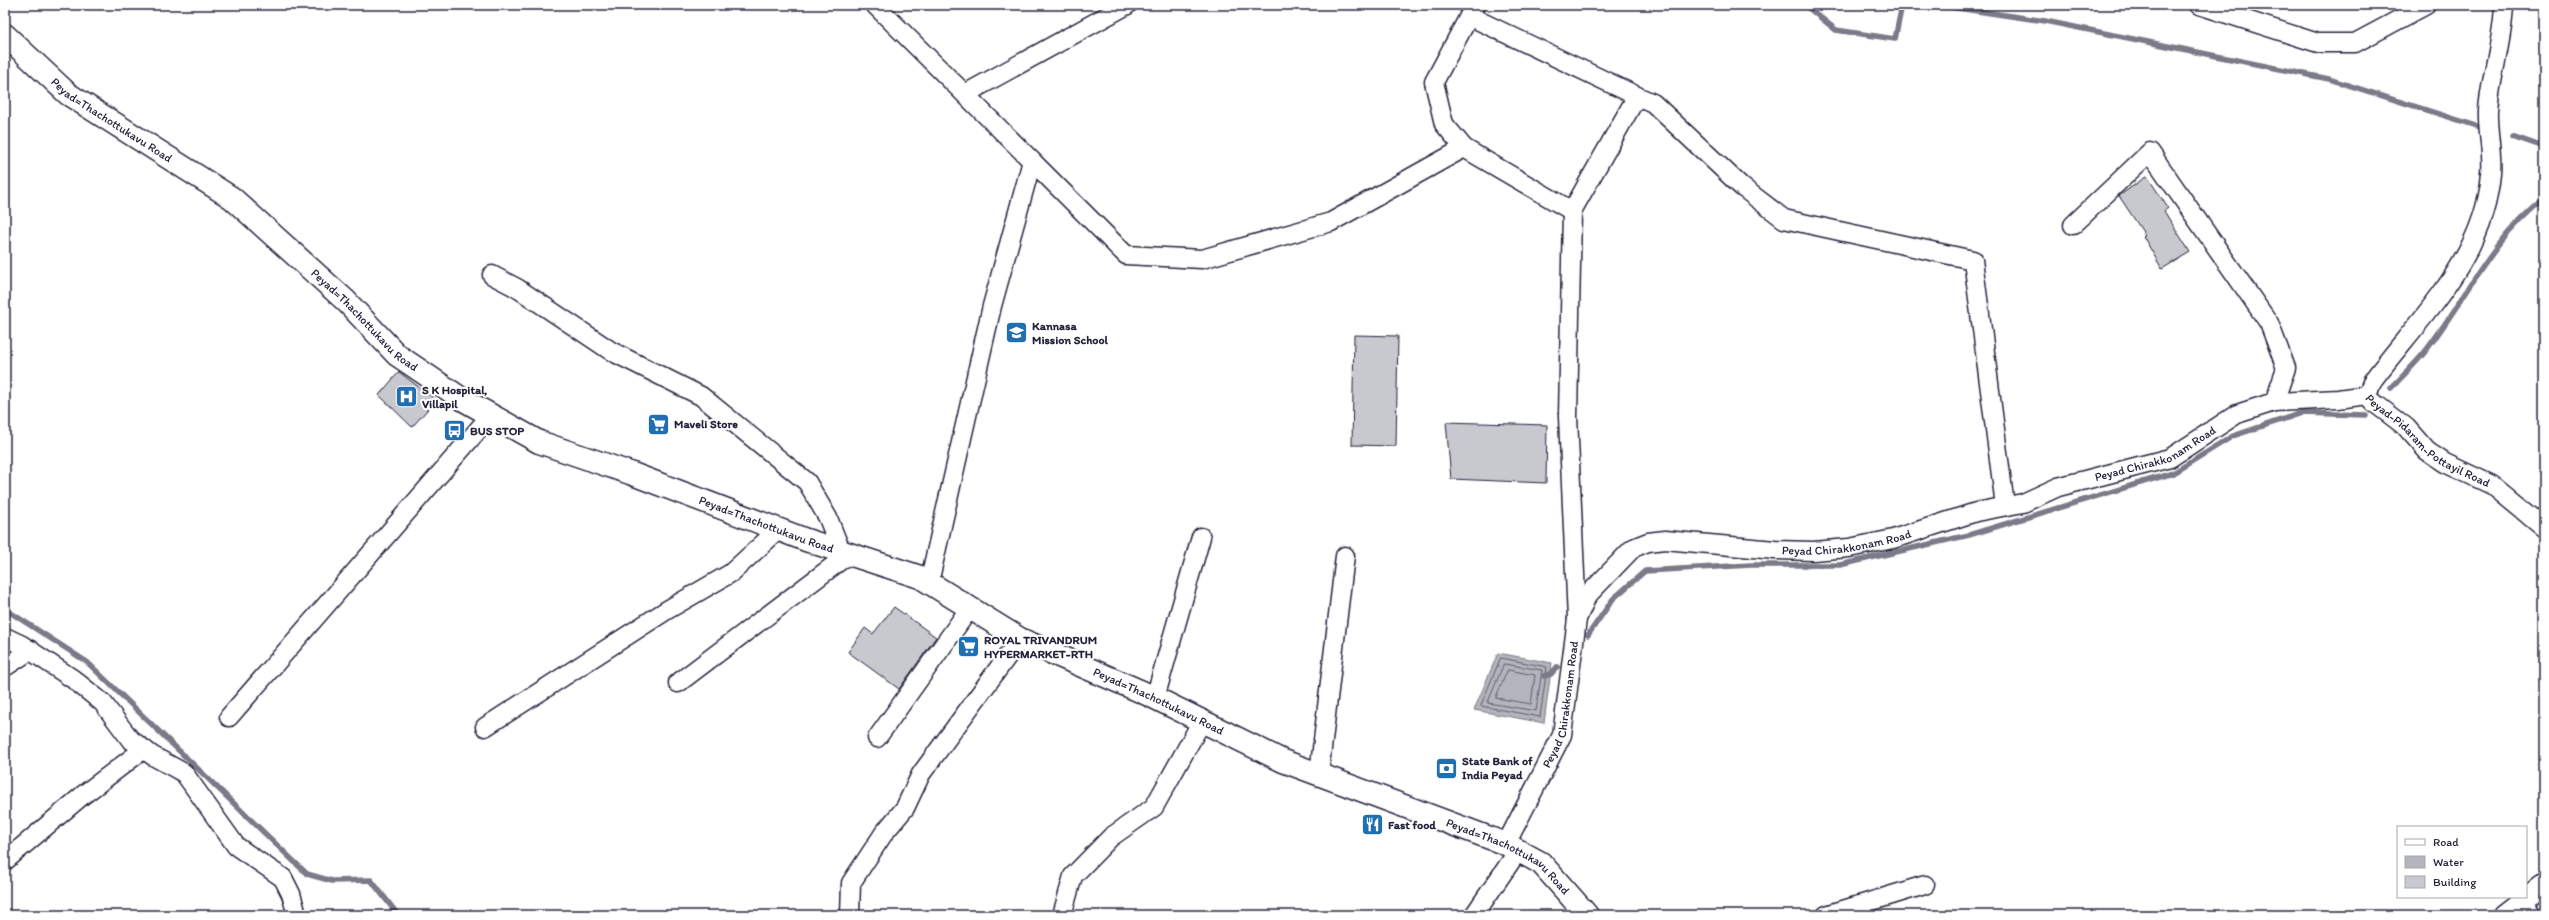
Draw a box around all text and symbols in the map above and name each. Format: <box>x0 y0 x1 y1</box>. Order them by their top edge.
street label: Peyad=Thachottukavu Road <box>48 75 175 166</box>
street label: Peyad=Thachottukavu Road <box>308 266 421 375</box>
place label: Kannasa Mission School <box>1032 319 1109 347</box>
school or university icon: Kannasa Mission School <box>1003 320 1029 346</box>
place label: S K Hospital, Villapil <box>422 383 488 412</box>
hospital icon: S K Hospital, Villapil <box>394 384 420 410</box>
street label: Peyad-Pidaram-Pottayil Road <box>2363 391 2493 490</box>
supermarket icon: Maveli Store <box>646 411 672 437</box>
place label: Maveli Store <box>674 417 738 431</box>
bus stop icon: BUS STOP <box>442 418 468 444</box>
street label: Peyad Chirakkonam Road <box>2093 423 2219 484</box>
place label: BUS STOP <box>470 424 524 438</box>
street label: Peyad=Thachottukavu Road <box>697 493 836 556</box>
street label: Peyad Chirakkonam Road <box>1782 526 1913 558</box>
place label: ROYAL TRIVANDRUM HYPERMARKET-RTH <box>984 633 1097 661</box>
supermarket icon: ROYAL TRIVANDRUM HYPERMARKET-RTH <box>955 634 981 660</box>
street label: Peyad Chirakkonam Road <box>1539 640 1581 770</box>
street label: Peyad=Thachottukavu Road <box>1091 665 1227 738</box>
place label: State Bank of India Peyad <box>1462 754 1533 783</box>
bank icon: State Bank of India Peyad <box>1433 755 1459 781</box>
restaurant icon: Fast food <box>1360 812 1386 838</box>
street label: Peyad=Thachottukavu Road <box>1444 815 1573 898</box>
place label: Fast food <box>1388 818 1436 832</box>
legend <box>2397 826 2527 898</box>
text: Road <box>2433 835 2459 849</box>
text: Water <box>2433 855 2464 869</box>
text: Building <box>2433 875 2477 889</box>

